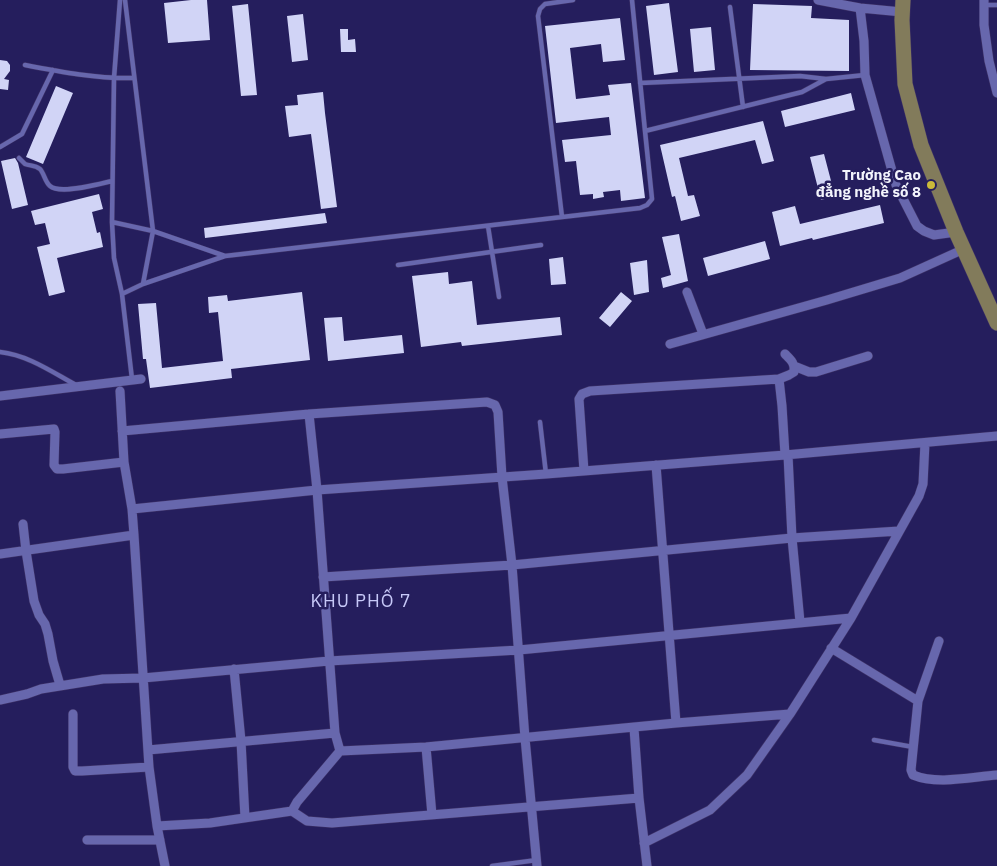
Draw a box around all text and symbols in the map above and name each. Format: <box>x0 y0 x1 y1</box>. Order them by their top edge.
place label: Trường Cao đẳng nghề số 8 <box>816 167 921 202</box>
marker: Trường Cao đẳng nghề số 8 <box>925 179 937 191</box>
district label: KHU PHỐ 7 <box>309 591 413 613</box>

